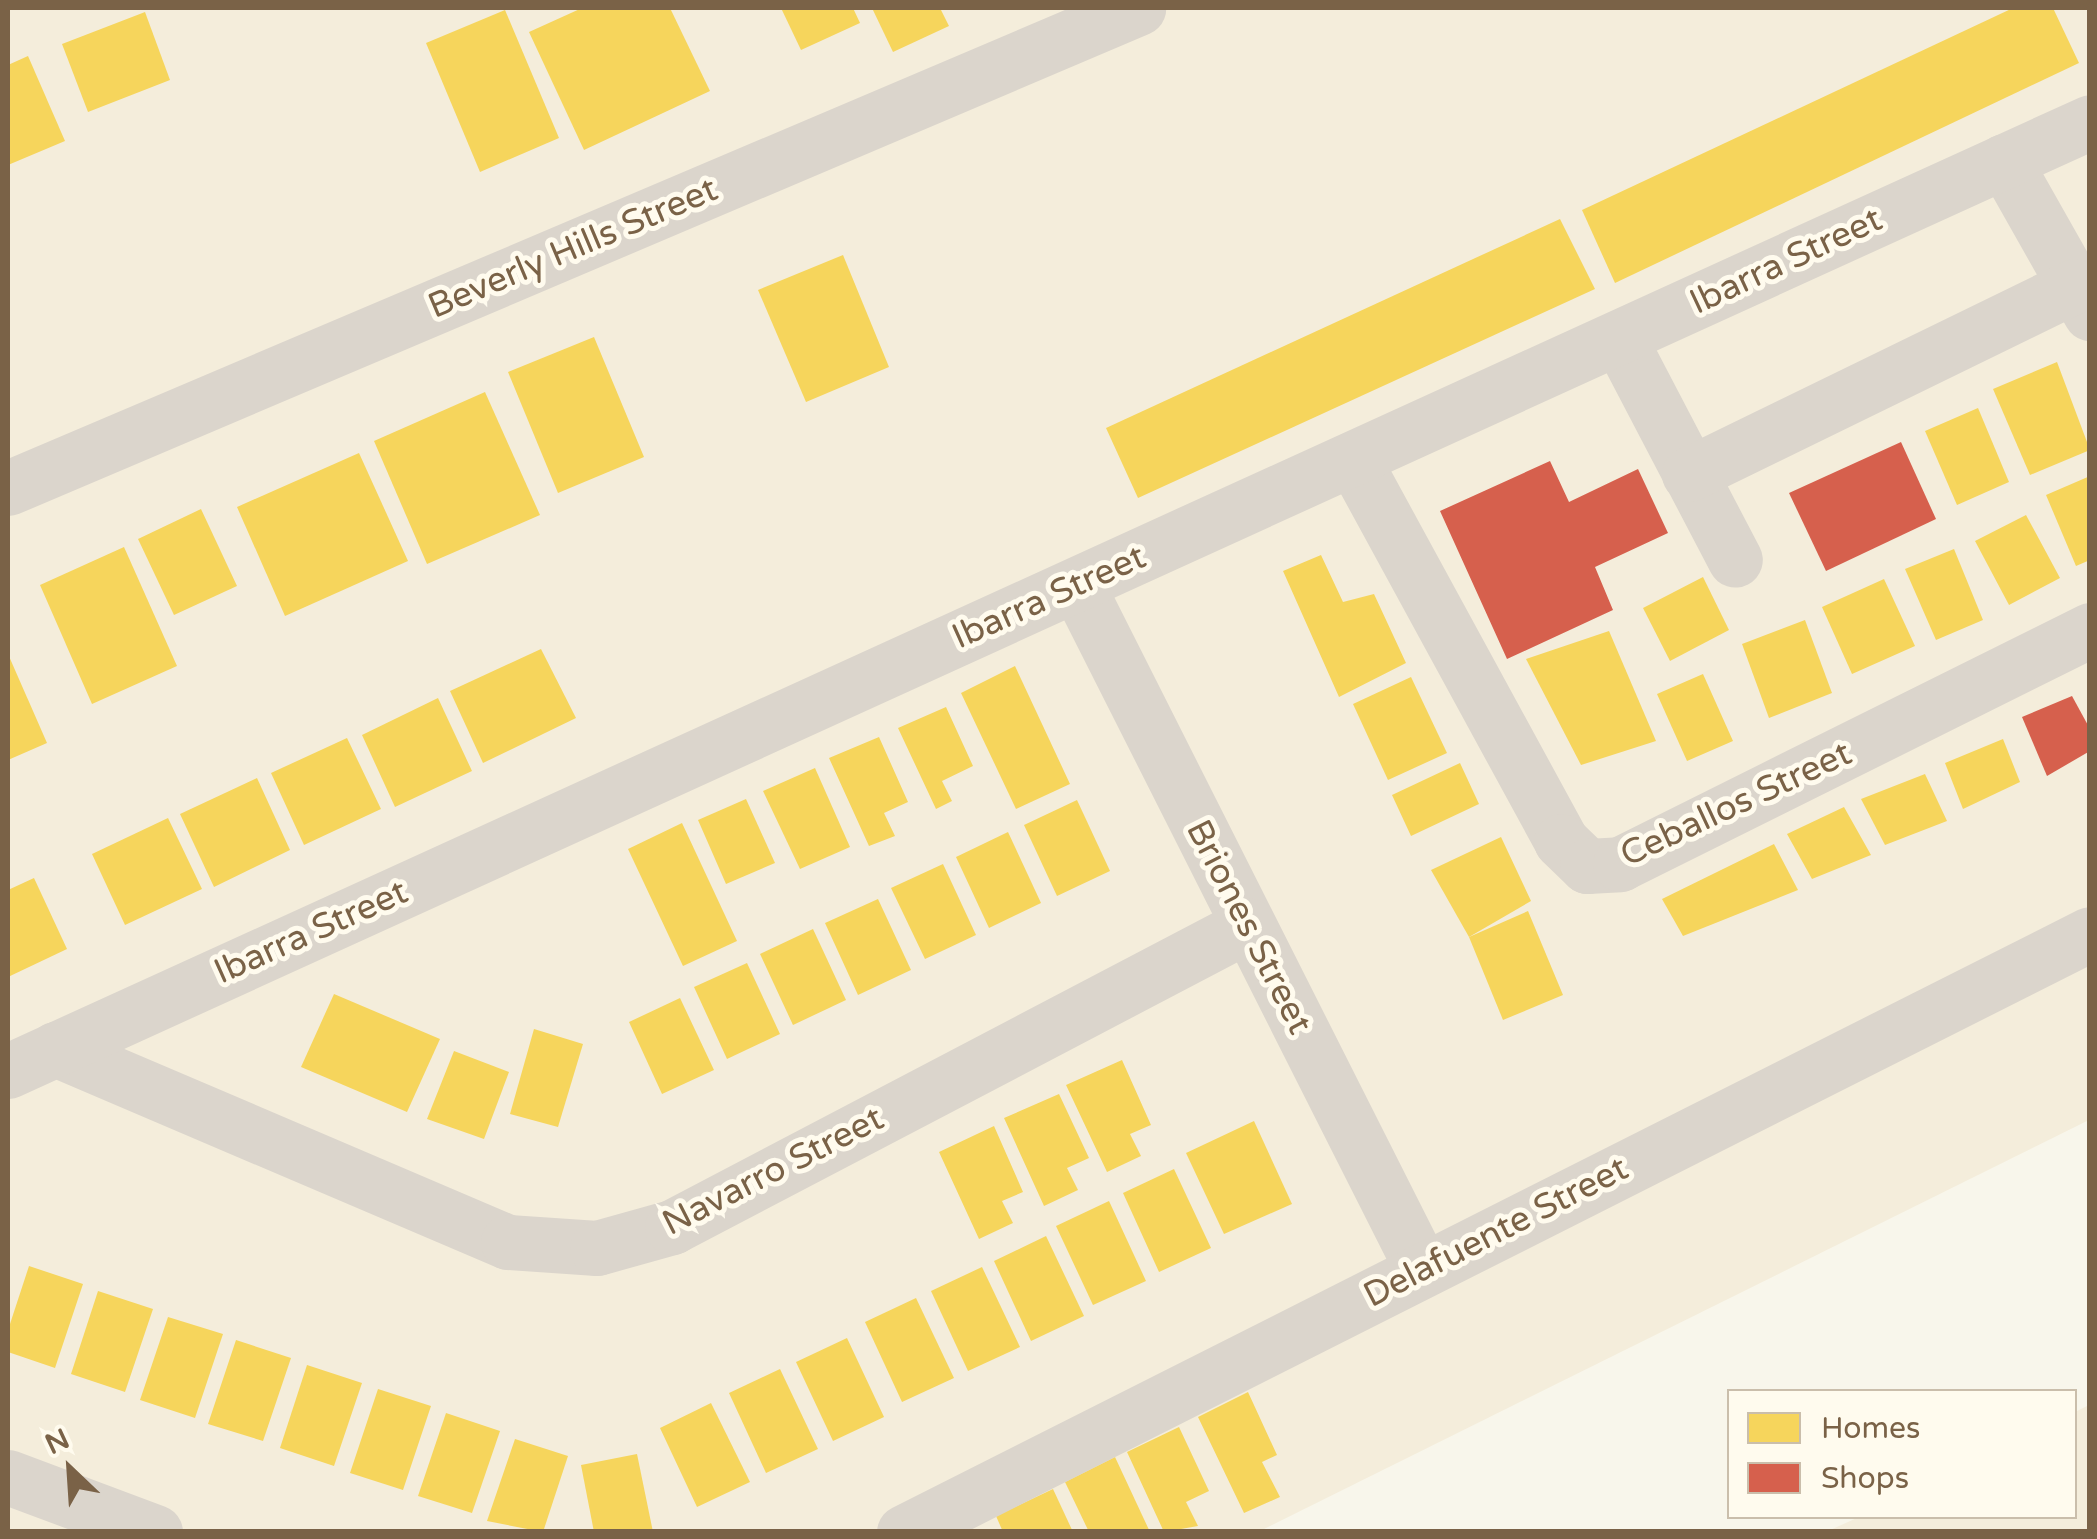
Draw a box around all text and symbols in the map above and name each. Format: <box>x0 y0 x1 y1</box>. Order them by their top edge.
street label: Beverly Hills Street <box>422 168 724 328</box>
street label: Ibarra Street <box>1683 198 1889 324</box>
street label: Ibarra Street <box>946 536 1152 658</box>
street label: Ceballos Street <box>1614 732 1858 876</box>
street label: Briones Street <box>1177 813 1321 1041</box>
street label: Ibarra Street <box>208 871 414 993</box>
street label: Navarro Street <box>656 1097 890 1245</box>
street label: Delafuente Street <box>1357 1147 1635 1317</box>
legend <box>1727 1389 2077 1519</box>
text: Homes <box>1821 1410 1920 1447</box>
north arrow <box>20 1419 120 1519</box>
text: N <box>40 1422 75 1462</box>
text: Shops <box>1821 1460 1909 1497</box>

